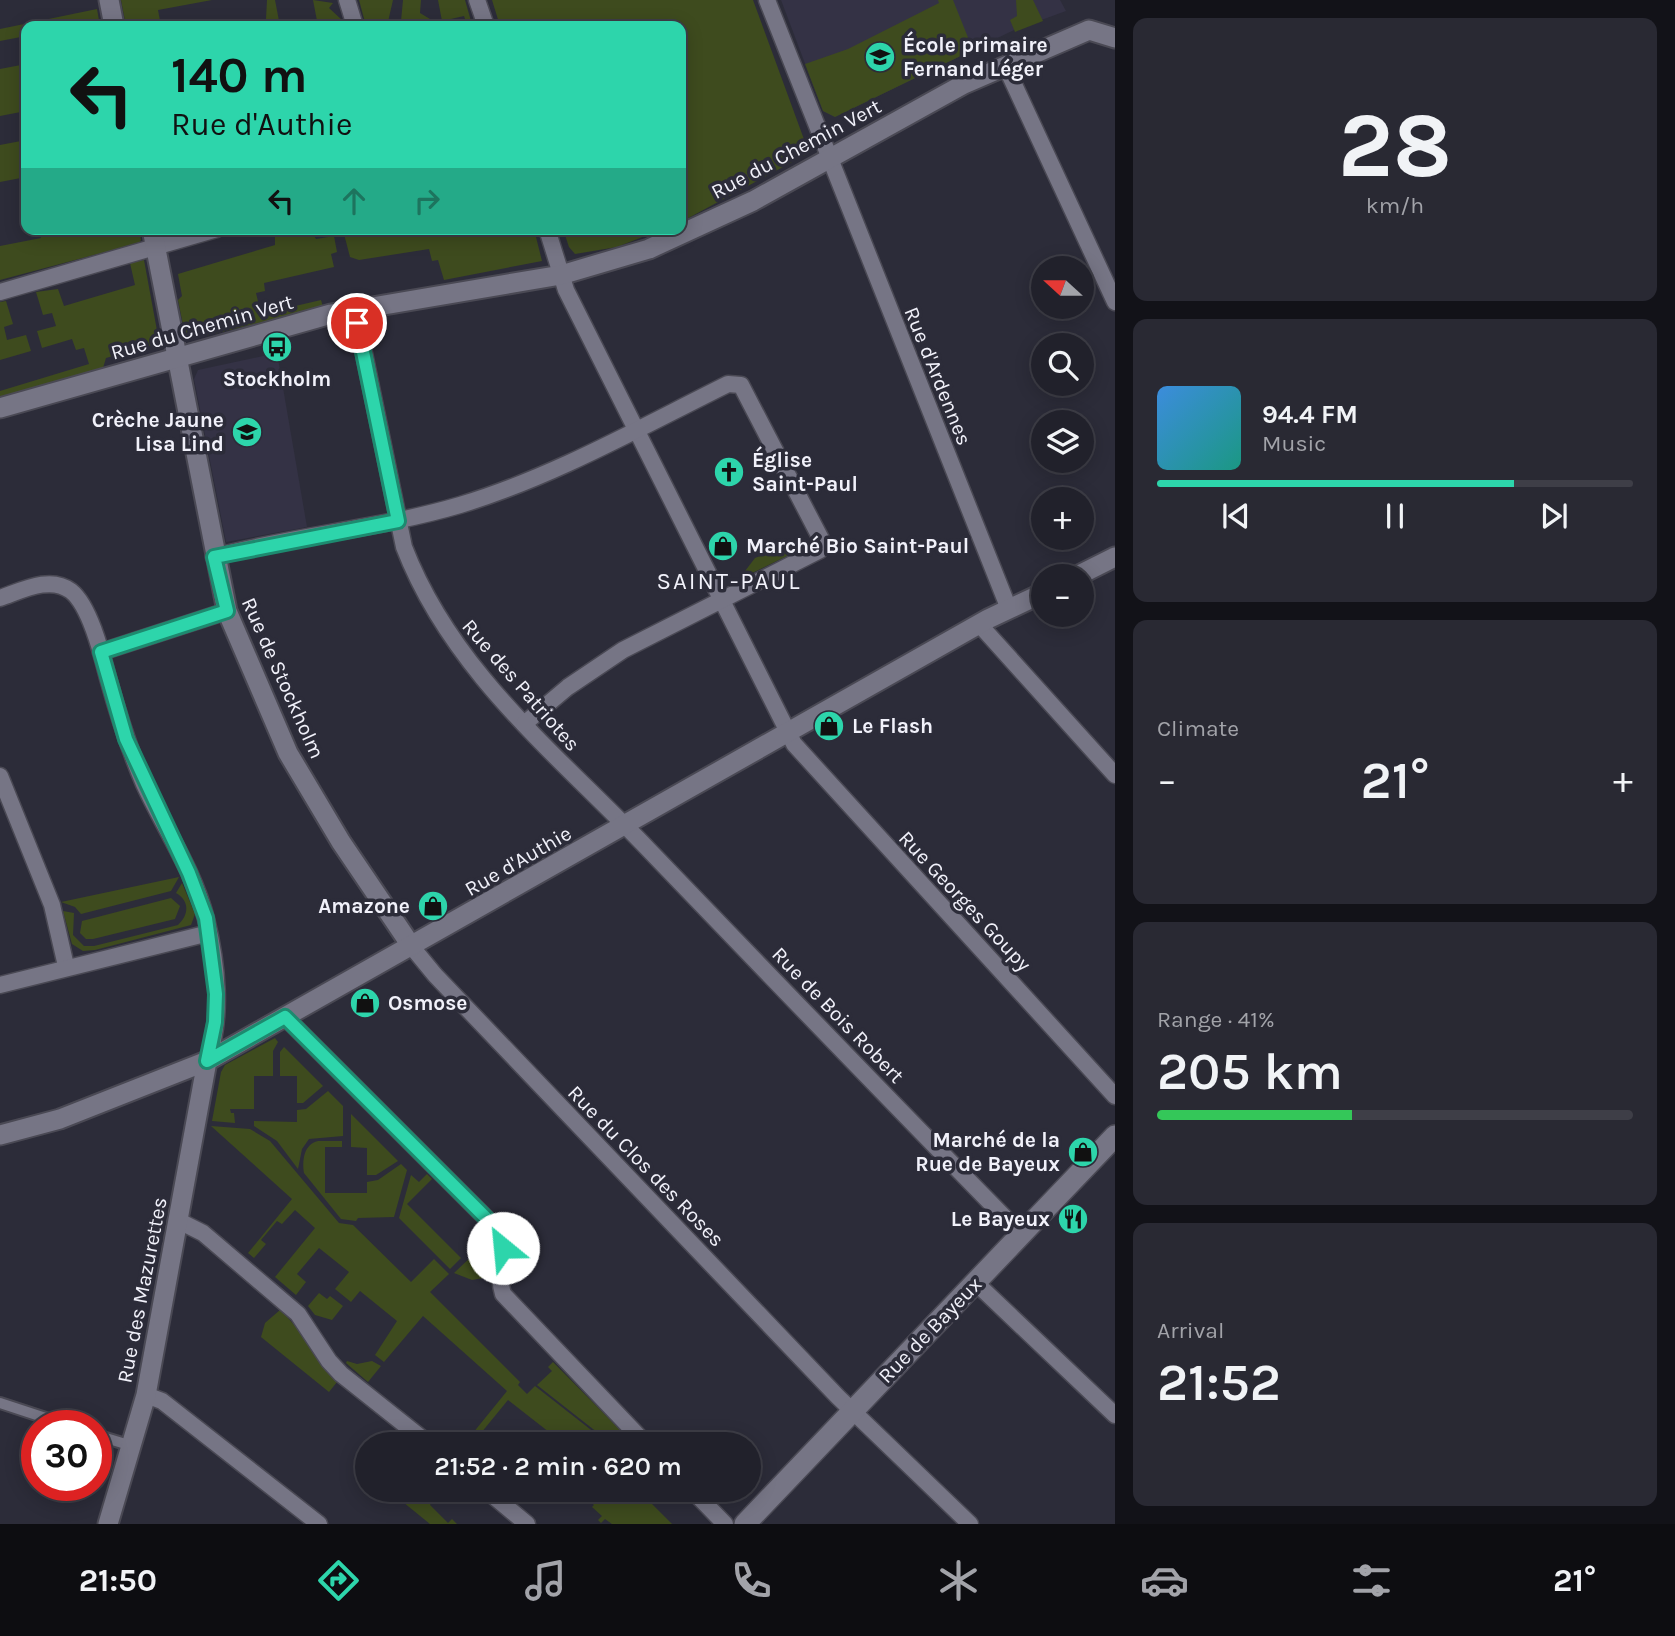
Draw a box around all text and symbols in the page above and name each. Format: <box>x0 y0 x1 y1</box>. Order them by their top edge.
place label: École primaire Fernand Léger <box>903 31 1048 81</box>
school or university icon: École primaire Fernand Léger <box>863 40 897 74</box>
text: 140 m <box>171 47 308 104</box>
icon: left <box>56 49 147 140</box>
text: 28 <box>1338 93 1452 199</box>
street label: Rue du Chemin Vert <box>707 94 885 204</box>
text: Rue d'Authie <box>171 106 352 143</box>
icon: left <box>262 182 300 220</box>
icon: ahead <box>335 182 373 220</box>
icon: right <box>408 182 446 220</box>
text: km/h <box>1366 192 1424 219</box>
north arrow <box>1031 256 1094 318</box>
map controls <box>1031 256 1094 627</box>
street label: Rue du Chemin Vert <box>108 289 296 365</box>
pin <box>327 293 387 353</box>
icon: arrive <box>338 304 376 342</box>
street label: Rue d'Ardennes <box>899 304 977 448</box>
bus stop icon: Stockholm <box>260 330 294 364</box>
button: search <box>1031 333 1094 396</box>
place label: Stockholm <box>223 367 331 391</box>
text: 94.4 FM <box>1262 399 1358 430</box>
place label: Crèche Jaune Lisa Lind <box>92 408 224 456</box>
button: layers <box>1031 410 1094 473</box>
school or university icon: Crèche Jaune Lisa Lind <box>230 415 264 449</box>
text: Music <box>1262 430 1326 457</box>
place label: Église Saint-Paul <box>752 446 858 496</box>
church icon: Église Saint-Paul <box>712 455 746 489</box>
button: + <box>1031 487 1094 550</box>
icon: previous <box>1217 497 1255 535</box>
icon: pause <box>1376 497 1414 535</box>
icon: next <box>1535 497 1573 535</box>
shop icon: Marché Bio Saint-Paul <box>706 529 740 563</box>
place label: Marché Bio Saint-Paul <box>746 534 969 558</box>
button: − <box>1031 564 1094 627</box>
district label: SAINT-PAUL <box>657 567 801 595</box>
street label: Rue de Stockholm <box>237 594 329 762</box>
street label: Rue des Patriotes <box>457 614 585 756</box>
shop icon: Le Flash <box>812 709 846 743</box>
place label: Le Flash <box>852 714 933 738</box>
text: Climate <box>1157 715 1239 742</box>
text: 21° <box>1361 750 1429 811</box>
text: − <box>1157 758 1177 803</box>
text: + <box>1613 758 1633 803</box>
street label: Rue d'Authie <box>460 821 576 901</box>
street label: Rue Georges Goupy <box>894 826 1036 976</box>
shop icon: Amazone <box>416 889 450 923</box>
place label: Amazone <box>318 894 410 918</box>
street label: Rue de Bois Robert <box>767 942 909 1088</box>
shop icon: Osmose <box>348 986 382 1020</box>
place label: Osmose <box>388 991 467 1015</box>
text: Range · 41% <box>1157 1006 1275 1033</box>
text: 205 km <box>1157 1041 1343 1102</box>
street label: Rue du Clos des Roses <box>563 1081 729 1251</box>
place label: Marché de la Rue de Bayeux <box>915 1128 1060 1176</box>
shop icon: Marché de la Rue de Bayeux <box>1066 1135 1100 1169</box>
street label: Rue des Mazurettes <box>112 1195 172 1385</box>
restaurant icon: Le Bayeux <box>1056 1202 1090 1236</box>
place label: Le Bayeux <box>951 1207 1050 1231</box>
position arrow <box>466 1211 540 1285</box>
street label: Rue de Bayeux <box>873 1272 987 1388</box>
text: Arrival <box>1157 1317 1224 1344</box>
text: 21:52 <box>1157 1352 1281 1413</box>
speed limit sign: 30 <box>21 1410 112 1501</box>
text: 21:52 · 2 min · 620 m <box>434 1451 682 1482</box>
icon: directions <box>314 1556 363 1605</box>
icon: music <box>521 1556 570 1605</box>
icon: phone <box>727 1556 776 1605</box>
icon: climate <box>934 1556 983 1605</box>
icon: car <box>1140 1556 1189 1605</box>
icon: filters <box>1347 1556 1396 1605</box>
text: 21:50 <box>79 1562 157 1599</box>
text: 21° <box>1553 1562 1596 1599</box>

